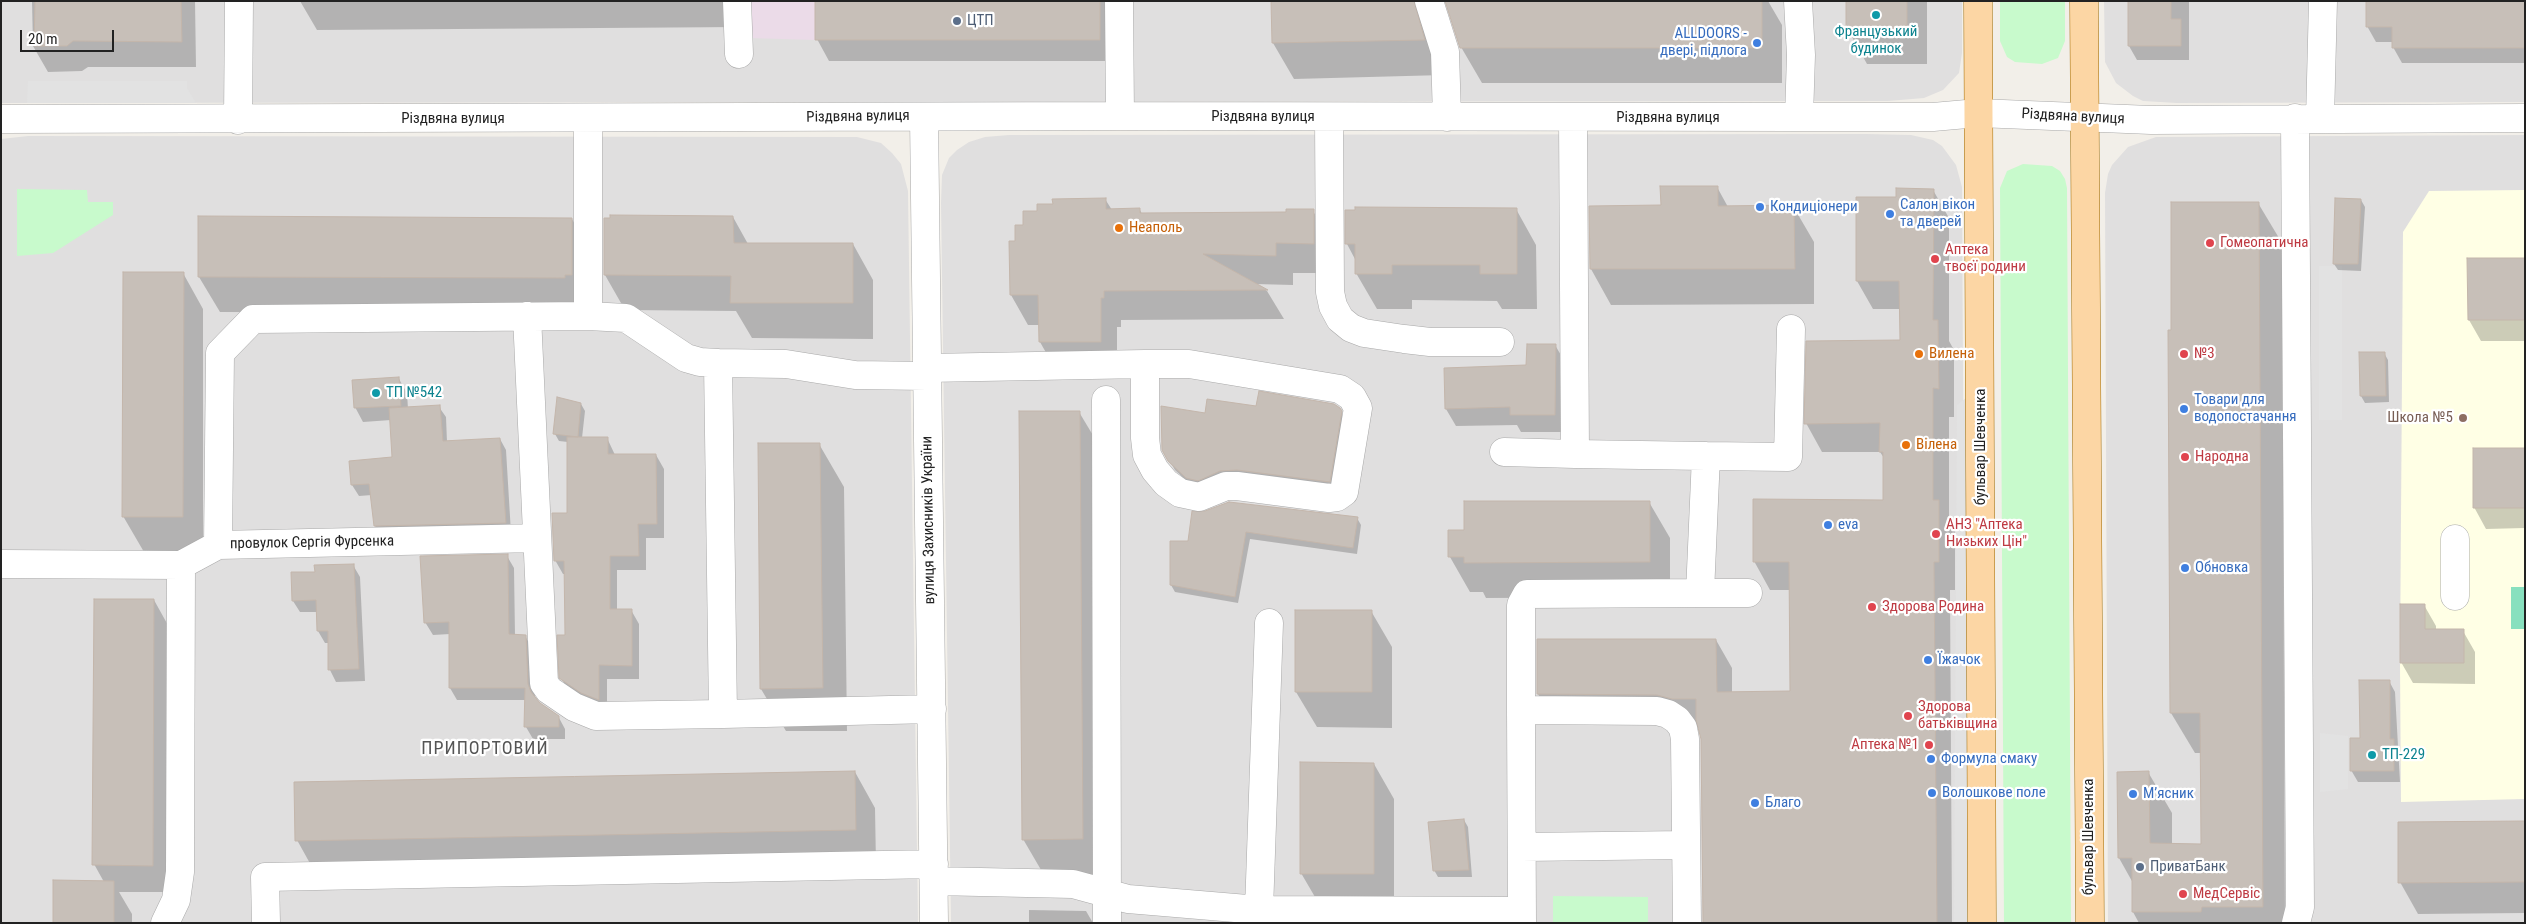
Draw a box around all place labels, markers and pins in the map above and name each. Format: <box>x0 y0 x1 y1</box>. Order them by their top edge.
marker: Французький будинок <box>1870 9 1882 21</box>
place label: ЦТП <box>967 12 993 30</box>
marker: ЦТП <box>951 15 963 27</box>
place label: Французький будинок <box>1835 23 1917 58</box>
place label: ALLDOORS - двері, підлога <box>1660 25 1747 60</box>
marker: ALLDOORS - двері, підлога <box>1751 37 1763 49</box>
place label: Салон вікон та дверей <box>1900 196 1975 231</box>
place label: Кондиціонери <box>1770 198 1858 216</box>
marker: Кондиціонери <box>1754 201 1766 213</box>
marker: Салон вікон та дверей <box>1884 208 1896 220</box>
place label: Неаполь <box>1129 219 1182 237</box>
marker: Неаполь <box>1113 222 1125 234</box>
place label: Гомеопатична <box>2220 234 2308 252</box>
marker: Гомеопатична <box>2204 237 2216 249</box>
place label: Аптека твоєї родини <box>1945 241 2026 276</box>
marker: Аптека твоєї родини <box>1929 253 1941 265</box>
place label: Вилена <box>1929 345 1974 363</box>
place label: №3 <box>2194 345 2215 363</box>
marker: Вилена <box>1913 348 1925 360</box>
marker: №3 <box>2178 348 2190 360</box>
place label: ТП №542 <box>386 384 442 402</box>
marker: ТП №542 <box>370 387 382 399</box>
place label: Товари для водопостачання <box>2194 391 2297 426</box>
marker: Товари для водопостачання <box>2178 403 2190 415</box>
place label: Школа №5 <box>2387 409 2453 427</box>
marker: Школа №5 <box>2457 412 2469 424</box>
place label: Вілена <box>1916 436 1957 454</box>
marker: Вілена <box>1900 439 1912 451</box>
place label: Народна <box>2195 448 2249 466</box>
marker: Народна <box>2179 451 2191 463</box>
place label: eva <box>1838 516 1858 534</box>
place label: АНЗ "Аптека Низьких Цiн" <box>1946 516 2027 551</box>
marker: eva <box>1822 519 1834 531</box>
marker: АНЗ "Аптека Низьких Цiн" <box>1930 528 1942 540</box>
place label: Обновка <box>2195 559 2248 577</box>
marker: Обновка <box>2179 562 2191 574</box>
place label: Здорова Родина <box>1882 598 1984 616</box>
marker: Здорова Родина <box>1866 601 1878 613</box>
place label: Їжачок <box>1938 651 1981 669</box>
marker: Їжачок <box>1922 654 1934 666</box>
place label: Здорова батьківщина <box>1918 698 1997 733</box>
marker: Здорова батьківщина <box>1902 710 1914 722</box>
place label: Аптека №1 <box>1851 736 1919 754</box>
marker: Аптека №1 <box>1923 739 1935 751</box>
place label: ТП-229 <box>2382 746 2425 764</box>
marker: ТП-229 <box>2366 749 2378 761</box>
place label: Формула смаку <box>1941 750 2037 768</box>
marker: Формула смаку <box>1925 753 1937 765</box>
place label: Волошкове поле <box>1942 784 2046 802</box>
place label: Мʼясник <box>2143 785 2194 803</box>
marker: Волошкове поле <box>1926 787 1938 799</box>
marker: Мʼясник <box>2127 788 2139 800</box>
place label: Благо <box>1765 794 1801 812</box>
marker: Благо <box>1749 797 1761 809</box>
place label: ПриватБанк <box>2150 858 2226 876</box>
marker: ПриватБанк <box>2134 861 2146 873</box>
place label: МедСервіс <box>2193 885 2260 903</box>
marker: МедСервіс <box>2177 888 2189 900</box>

